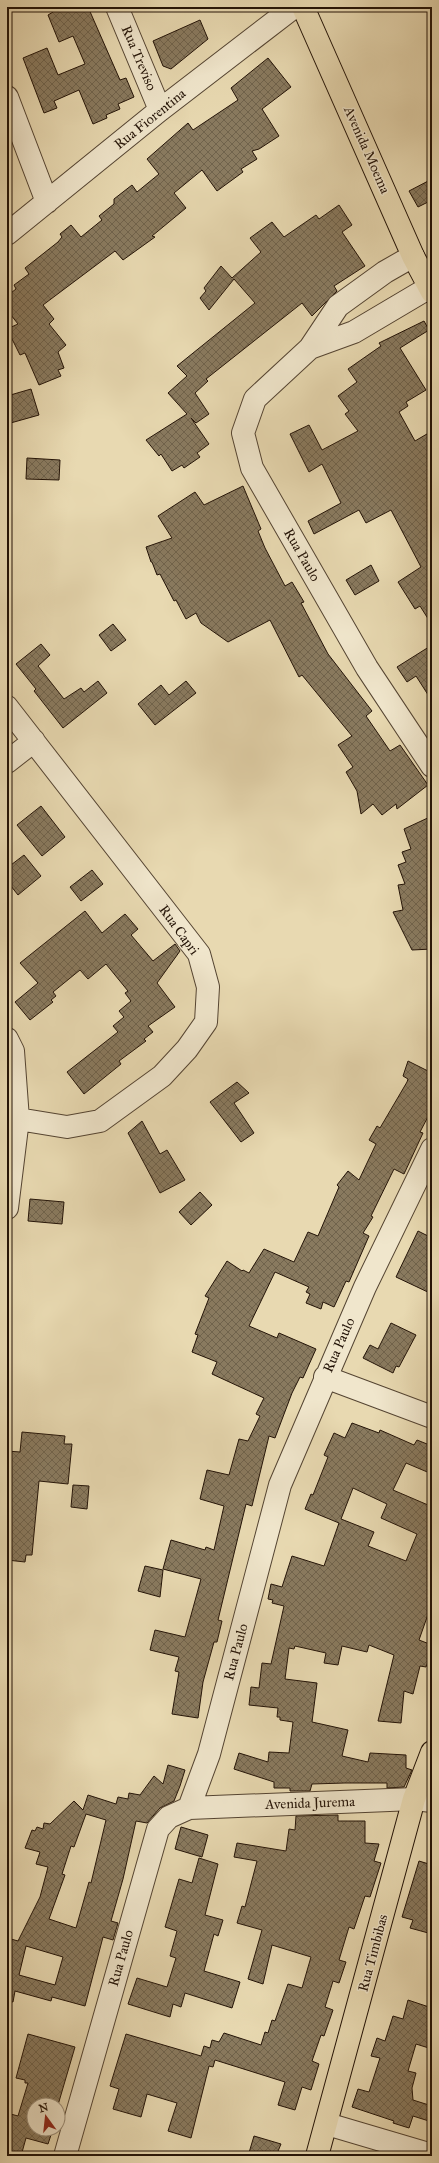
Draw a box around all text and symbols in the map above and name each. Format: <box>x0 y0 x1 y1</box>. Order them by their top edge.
street label: Rua Treviso <box>118 23 160 93</box>
street label: Rua Fiorentina <box>111 85 189 153</box>
street label: Avenida Moema <box>340 103 394 196</box>
street label: Rua Paulo <box>280 526 324 584</box>
street label: Rua Capri <box>155 902 203 958</box>
street label: Rua Paulo <box>319 1315 359 1375</box>
street label: Rua Paulo <box>220 1622 252 1682</box>
street label: Avenida Jurema <box>264 1793 355 1814</box>
street label: Rua Timbibas <box>354 1912 392 1994</box>
street label: Rua Paulo <box>105 1928 137 1988</box>
north arrow <box>26 2097 66 2137</box>
text: N <box>37 2100 50 2115</box>

